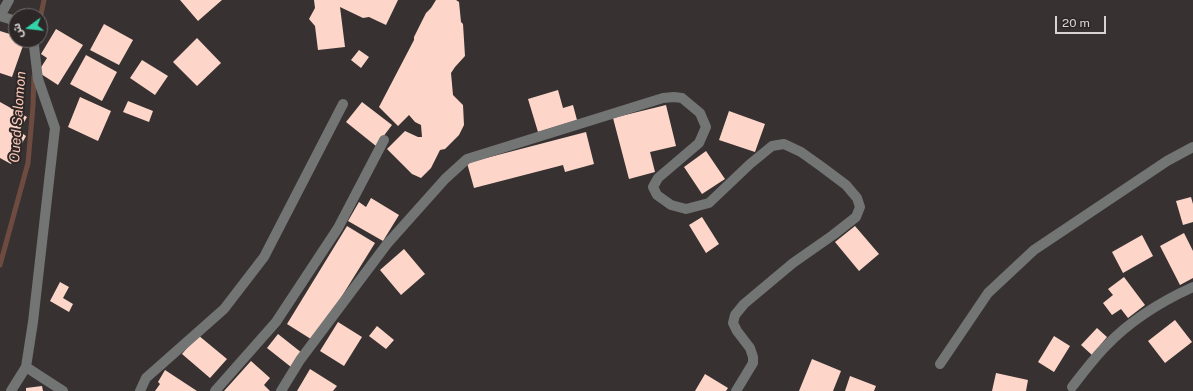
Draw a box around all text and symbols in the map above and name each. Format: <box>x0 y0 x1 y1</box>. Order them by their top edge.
north arrow <box>8 8 48 48</box>
scale bar <box>1057 8 1108 34</box>
text: 20 m <box>1062 16 1090 30</box>
text: ش <box>10 22 25 40</box>
water label: Oued Salomon <box>6 71 30 163</box>

